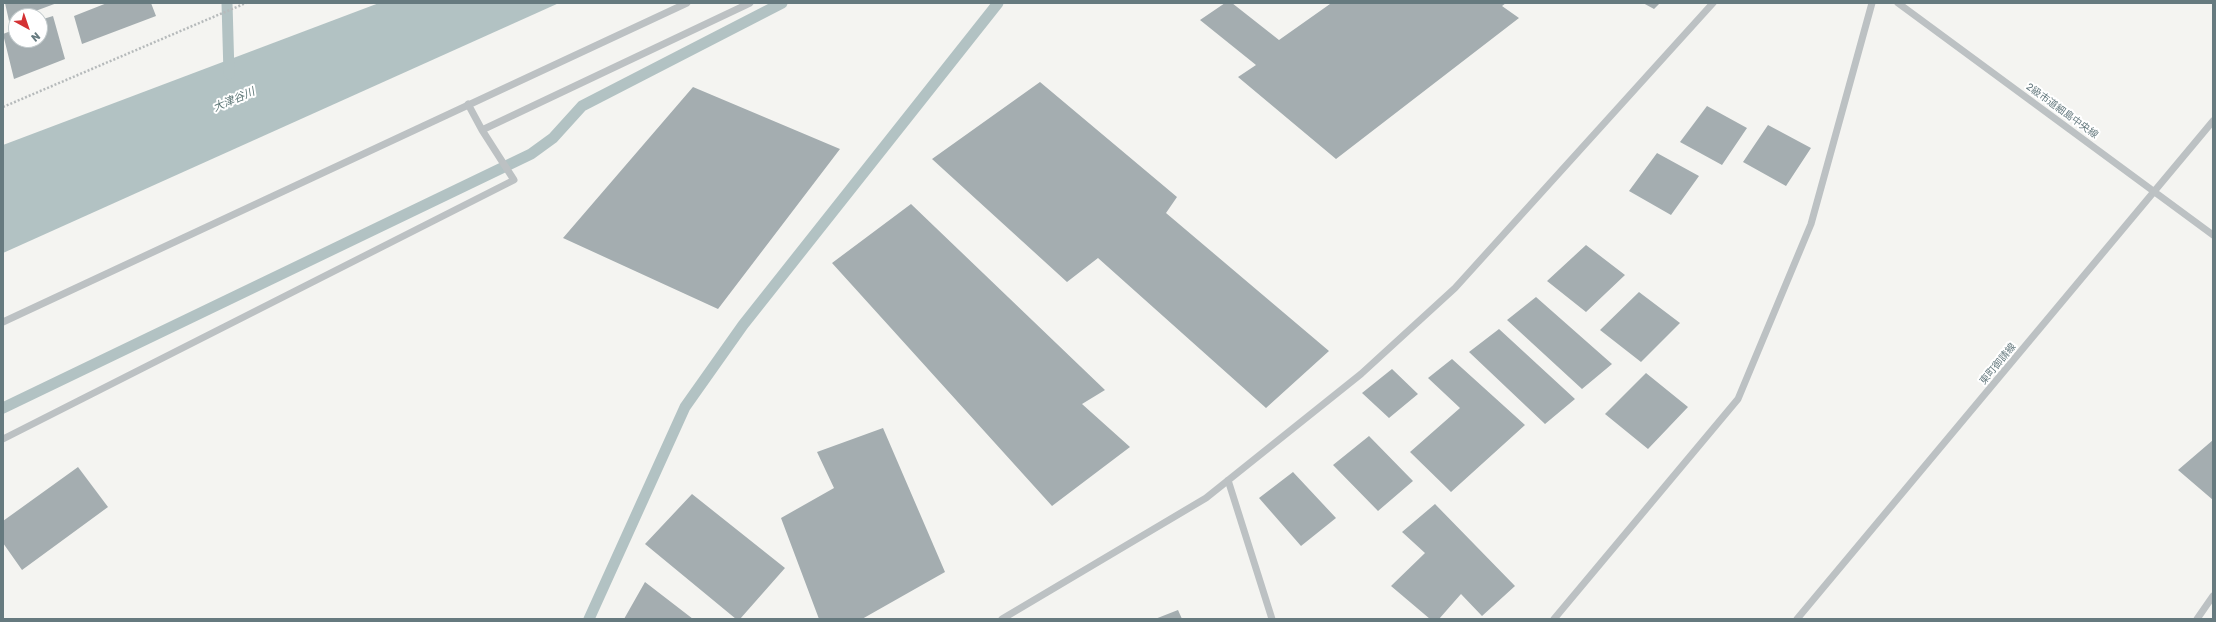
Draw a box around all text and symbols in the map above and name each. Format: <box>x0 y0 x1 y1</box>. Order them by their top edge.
north arrow <box>8 8 48 48</box>
text: N <box>28 29 43 44</box>
street label: 2級市道細島中央線 <box>2024 81 2100 141</box>
water label: 大津谷川 <box>211 85 257 115</box>
street label: 東町御請線 <box>1977 341 2019 387</box>

